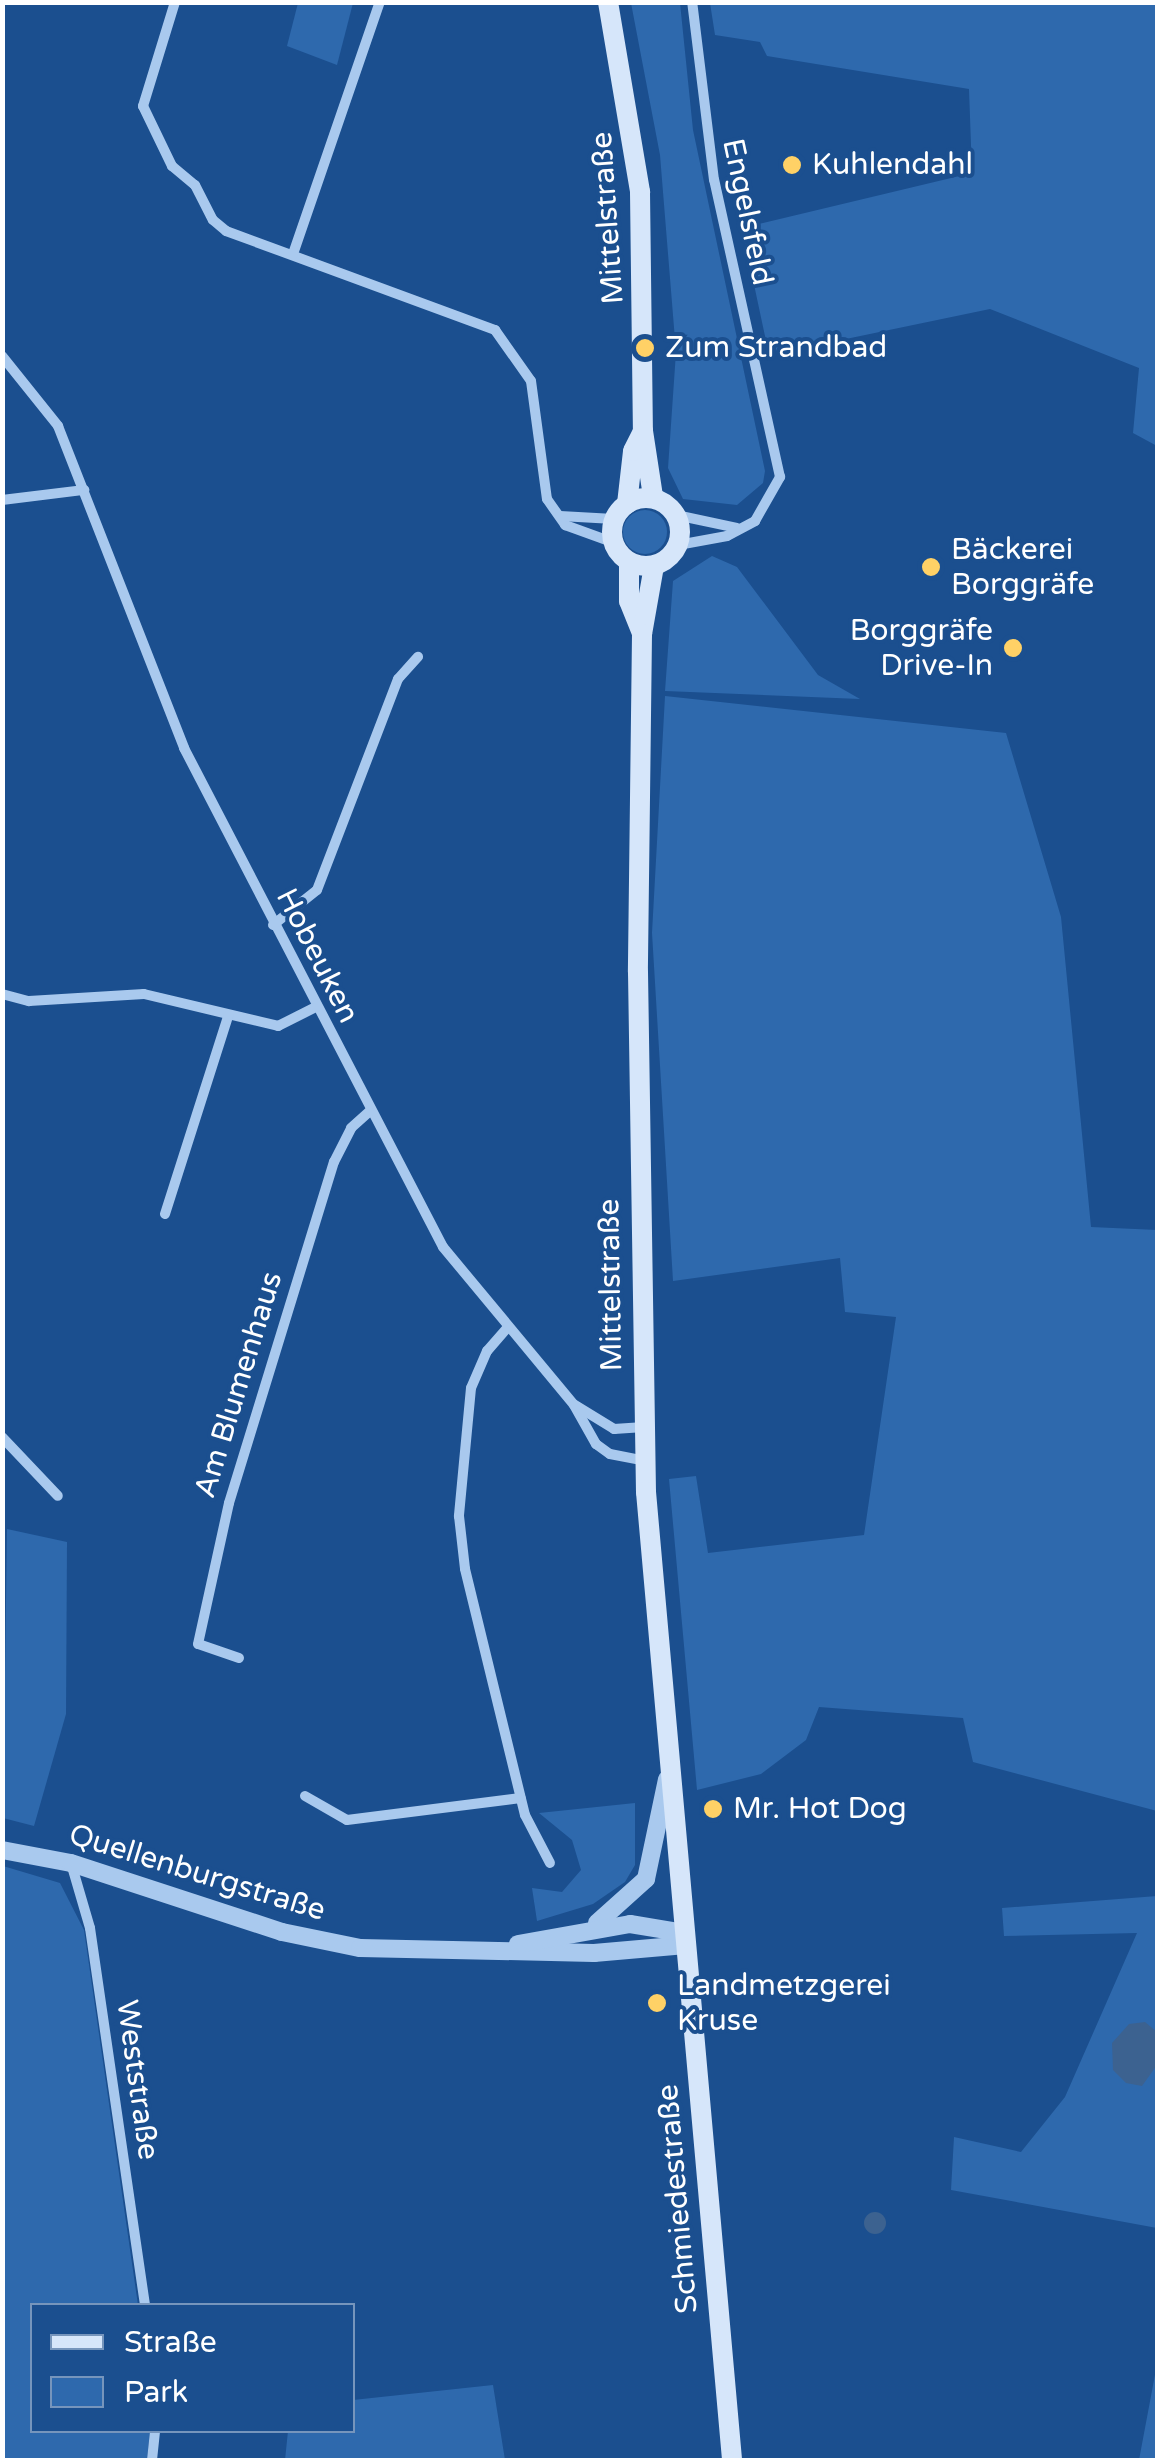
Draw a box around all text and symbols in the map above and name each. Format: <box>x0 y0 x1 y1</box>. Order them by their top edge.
street label: Mittelstraße <box>584 131 632 305</box>
street label: Engelsfeld <box>714 135 780 289</box>
place label: Kuhlendahl <box>812 147 973 183</box>
marker: Kuhlendahl <box>781 154 803 176</box>
place label: Zum Strandbad <box>665 330 887 366</box>
marker: Zum Strandbad <box>634 337 656 359</box>
place label: Bäckerei Borggräfe <box>951 532 1094 602</box>
marker: Bäckerei Borggräfe <box>920 556 942 578</box>
place label: Borggräfe Drive-In <box>850 613 993 684</box>
marker: Borggräfe Drive-In <box>1002 637 1024 659</box>
street label: Hobeuken <box>268 883 366 1029</box>
street label: Mittelstraße <box>591 1198 631 1372</box>
street label: Am Blumenhaus <box>188 1268 290 1502</box>
place label: Mr. Hot Dog <box>733 1791 907 1827</box>
marker: Mr. Hot Dog <box>702 1798 724 1820</box>
street label: Quellenburgstraße <box>65 1817 329 1929</box>
place label: Landmetzgerei Kruse <box>677 1968 891 2038</box>
marker: Landmetzgerei Kruse <box>646 1992 668 2014</box>
street label: Weststraße <box>108 1998 166 2162</box>
street label: Schmiedestraße <box>650 2083 706 2315</box>
legend <box>30 2303 355 2433</box>
text: Straße <box>124 2324 217 2361</box>
text: Park <box>124 2374 188 2411</box>

